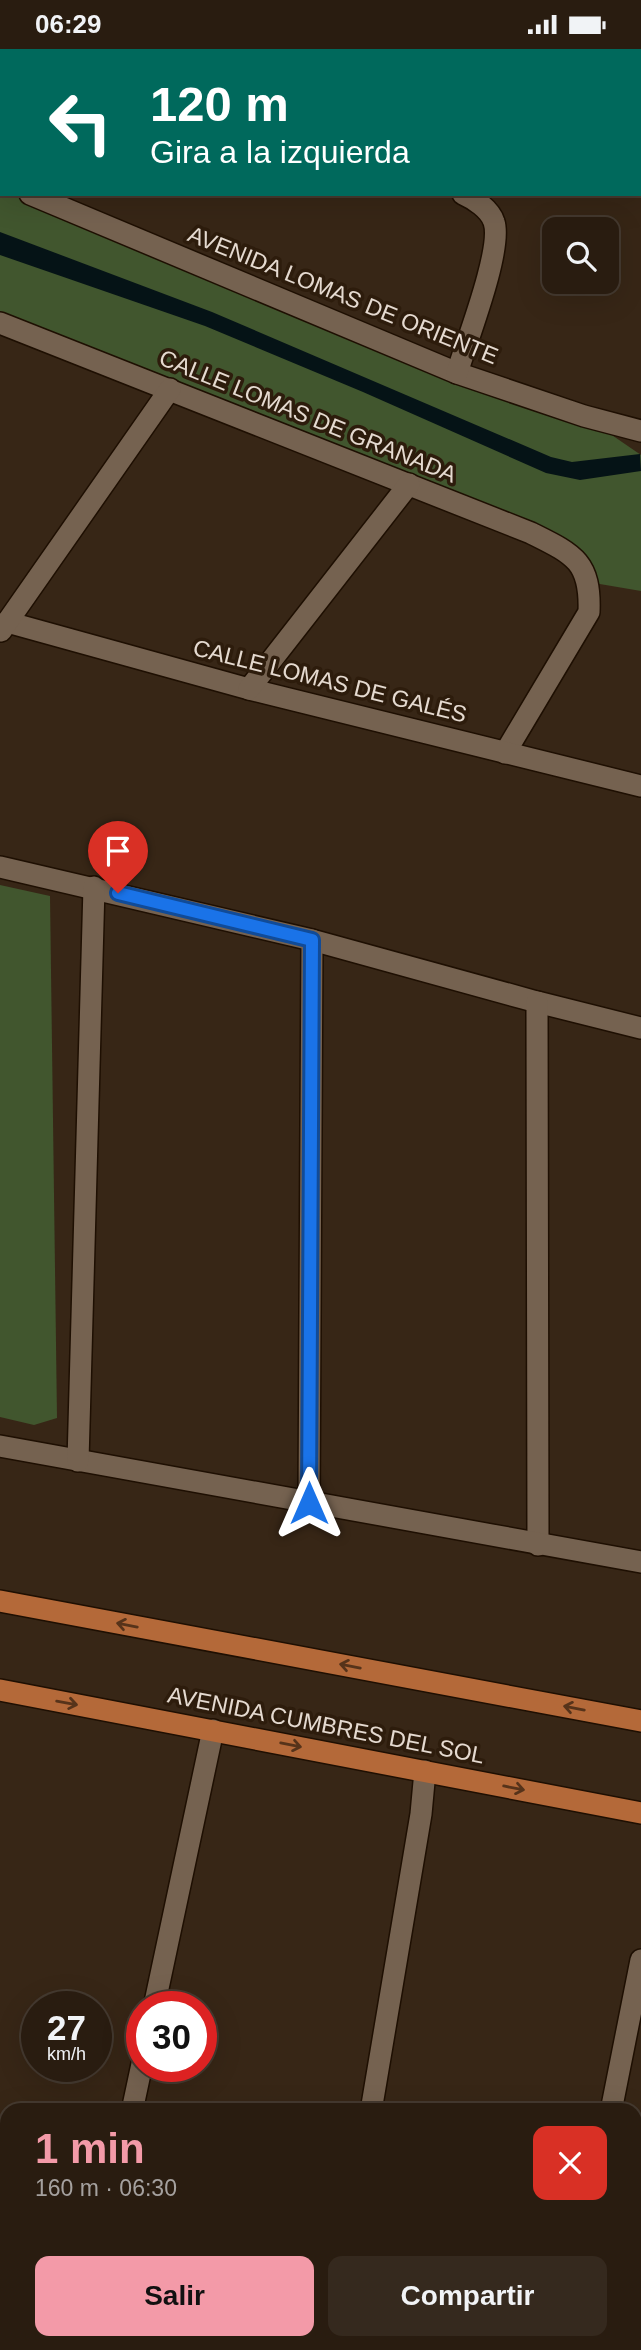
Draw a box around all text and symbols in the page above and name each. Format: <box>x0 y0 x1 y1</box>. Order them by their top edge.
text: 06:29 <box>35 9 102 39</box>
icon: left <box>35 77 126 168</box>
text: 120 m <box>150 77 289 131</box>
text: Gira a la izquierda <box>150 134 410 170</box>
map controls <box>542 217 619 294</box>
button: search <box>542 217 619 294</box>
street label: AVENIDA LOMAS DE ORIENTE <box>184 221 502 369</box>
street label: CALLE LOMAS DE GRANADA <box>156 344 461 488</box>
street label: CALLE LOMAS DE GALÉS <box>190 634 470 728</box>
pin <box>88 821 148 893</box>
icon: arrive <box>99 832 137 870</box>
position arrow <box>272 1466 346 1540</box>
one-way arrow <box>116 1618 139 1631</box>
one-way arrow <box>339 1659 362 1673</box>
street label: AVENIDA CUMBRES DEL SOL <box>165 1682 487 1769</box>
one-way arrow <box>55 1697 78 1710</box>
one-way arrow <box>563 1701 586 1714</box>
one-way arrow <box>279 1738 302 1752</box>
one-way arrow <box>502 1782 525 1796</box>
speed limit sign: 30 <box>126 1991 217 2082</box>
text: 27 <box>47 2008 86 2047</box>
text: km/h <box>47 2044 86 2064</box>
text: 1 min <box>35 2125 145 2172</box>
button: close <box>533 2126 607 2200</box>
text: 160 m · 06:30 <box>35 2175 177 2201</box>
button: Salir <box>35 2256 314 2336</box>
button: Compartir <box>328 2256 607 2336</box>

